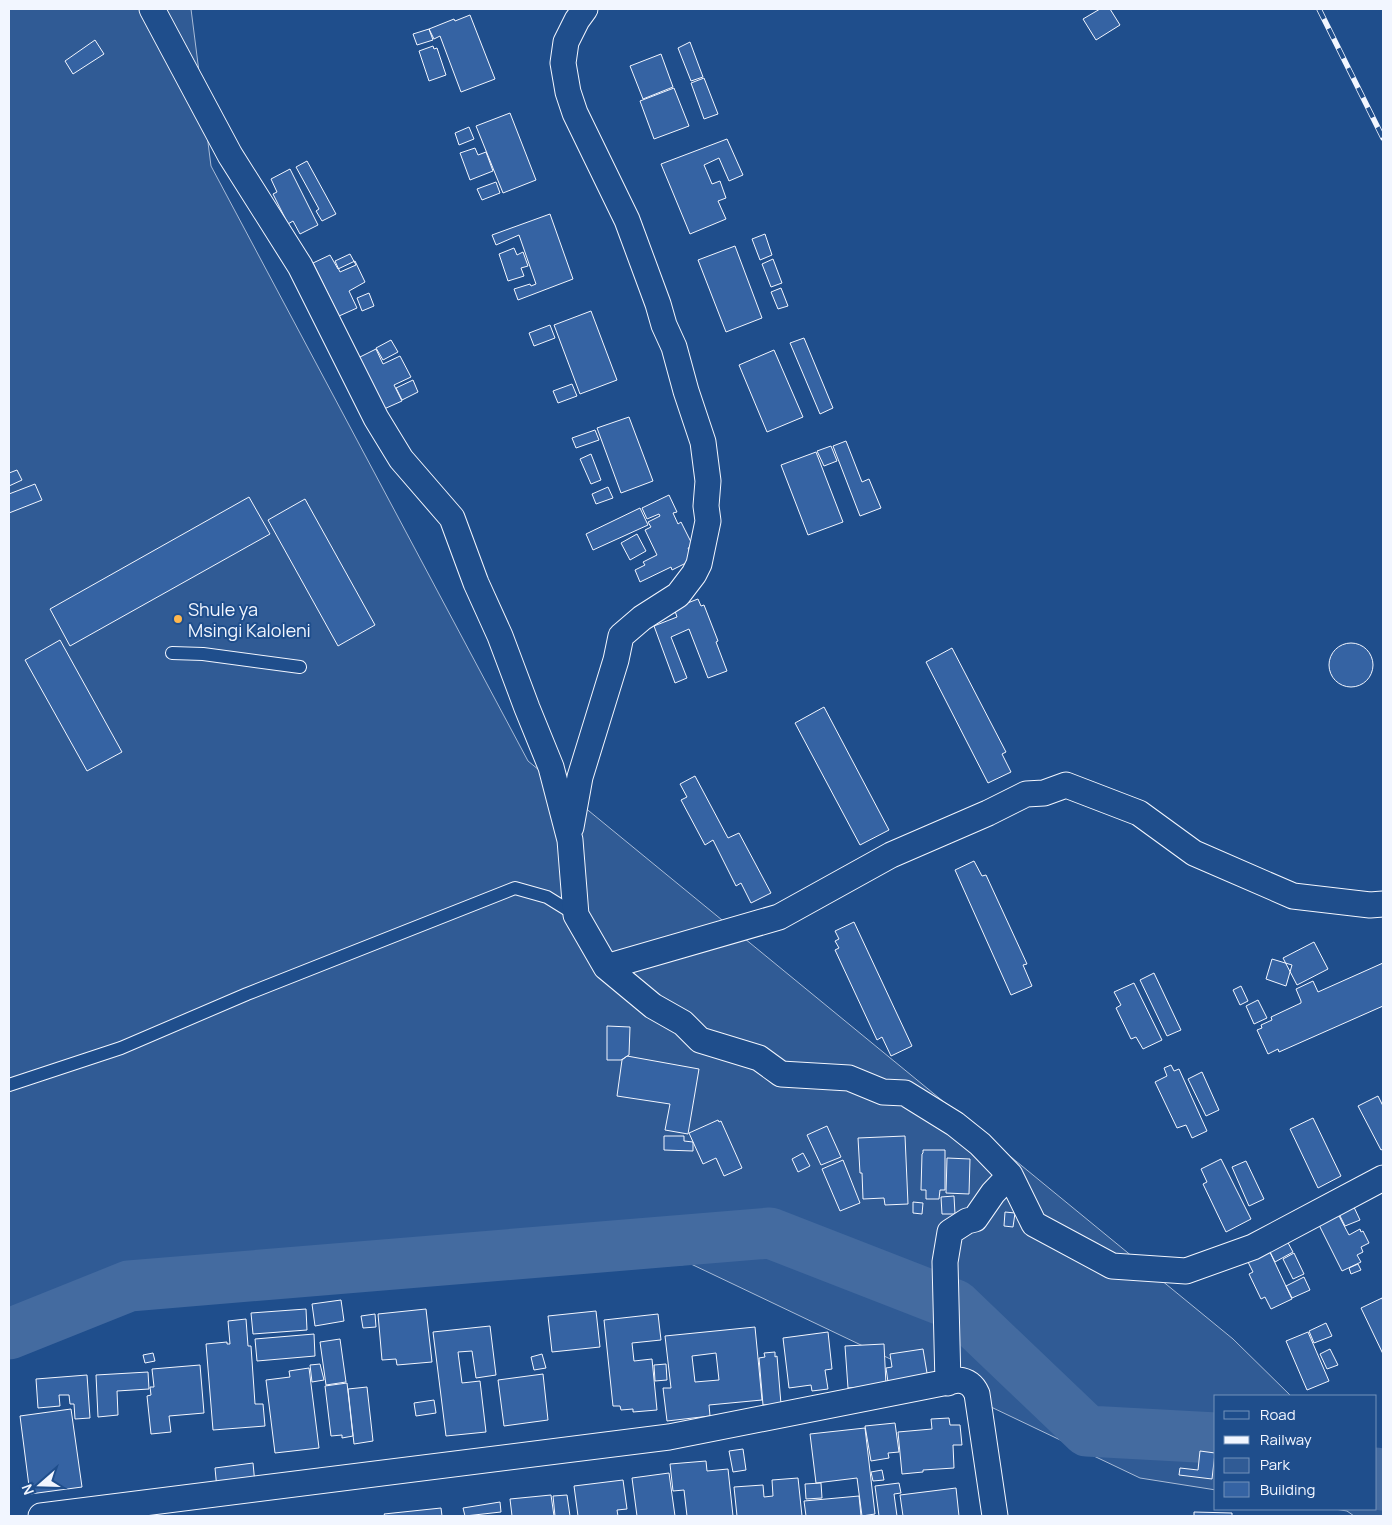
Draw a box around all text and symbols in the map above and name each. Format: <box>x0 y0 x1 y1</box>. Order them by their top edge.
place label: Shule ya Msingi Kaloleni <box>188 597 311 642</box>
marker: Shule ya Msingi Kaloleni <box>172 613 184 625</box>
legend <box>1214 1395 1377 1510</box>
text: Road <box>1260 1404 1296 1425</box>
text: Railway <box>1260 1429 1312 1450</box>
text: Park <box>1260 1454 1290 1475</box>
north arrow <box>15 1460 65 1510</box>
text: Building <box>1260 1479 1315 1500</box>
text: N <box>17 1482 38 1498</box>

